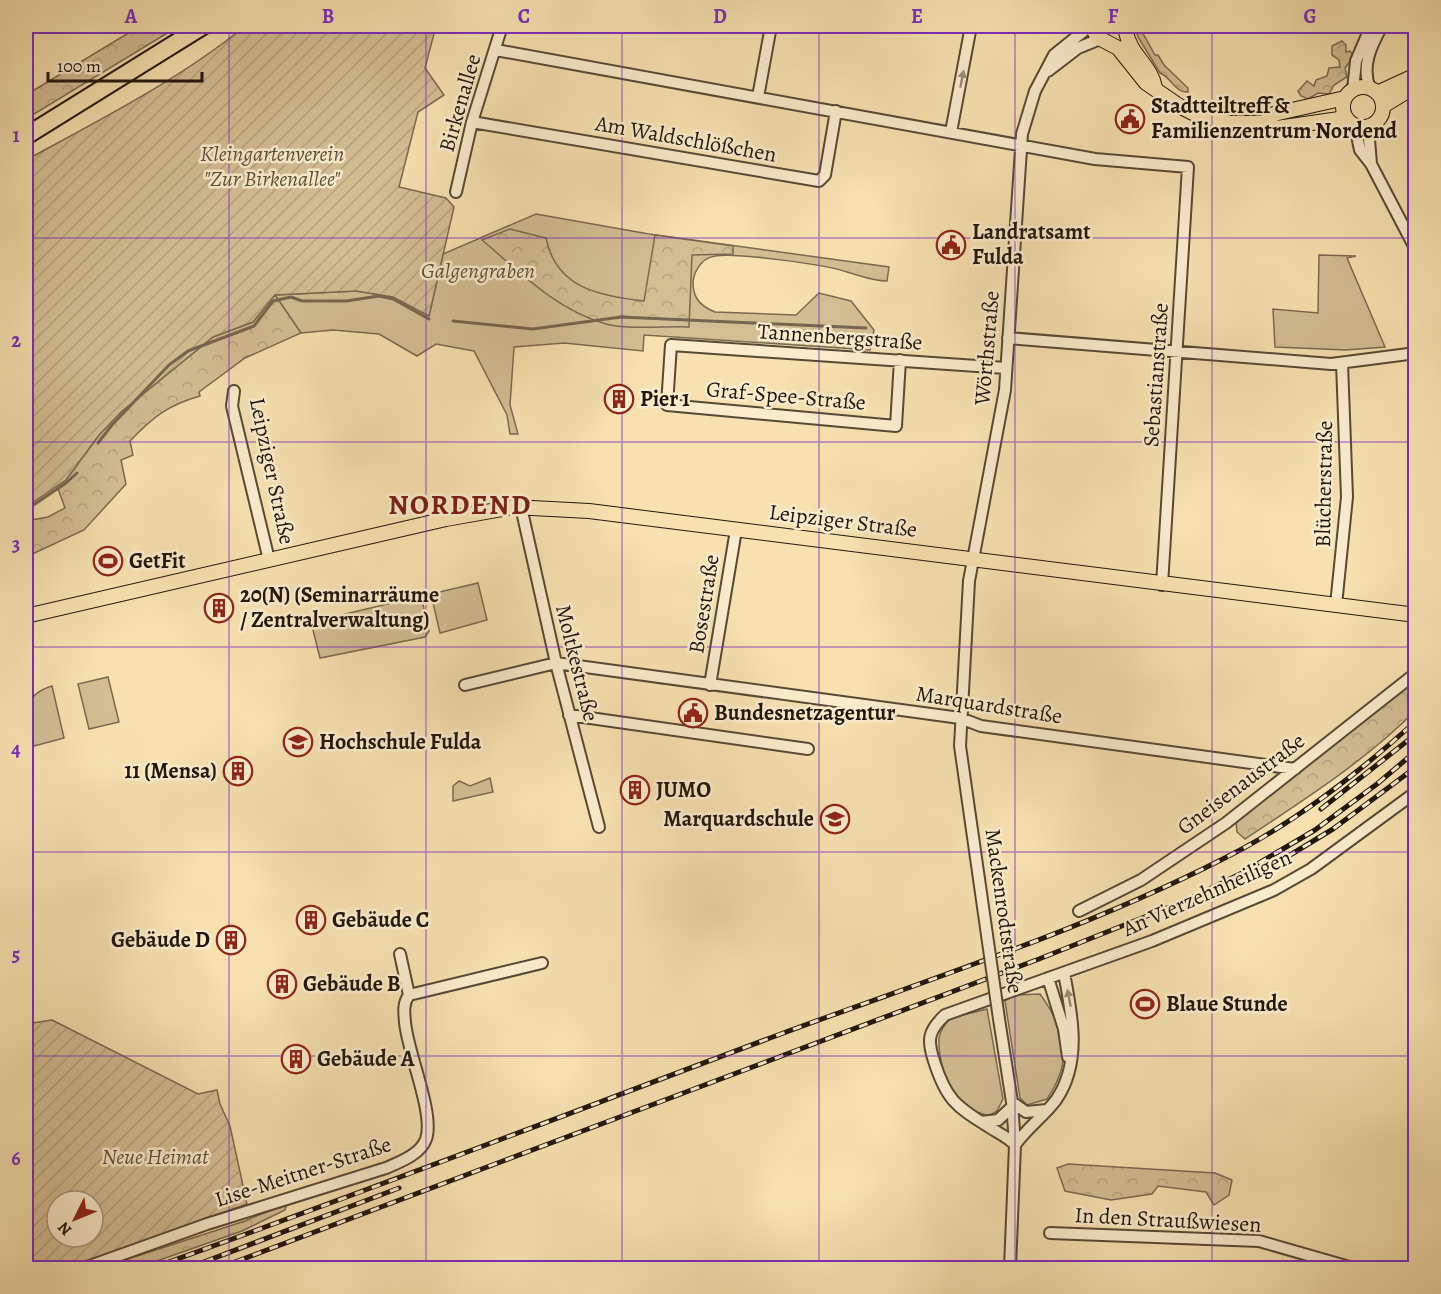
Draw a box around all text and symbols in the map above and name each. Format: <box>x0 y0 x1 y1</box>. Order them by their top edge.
text: A <box>124 3 138 30</box>
text: B <box>322 3 334 30</box>
text: C <box>518 3 530 30</box>
text: D <box>713 3 727 30</box>
text: E <box>911 3 923 30</box>
text: F <box>1108 3 1119 30</box>
text: G <box>1303 3 1317 30</box>
scale bar <box>48 45 202 83</box>
street label: Birkenallee <box>432 50 488 156</box>
text: 100 m <box>57 54 101 78</box>
one-way arrow <box>957 69 967 88</box>
place label: Stadtteiltreff & Familienzentrum Nordend <box>1151 91 1397 146</box>
public building icon: Stadtteiltreff & Familienzentrum Nordend <box>1114 103 1146 135</box>
street label: Am Waldschlößchen <box>592 108 779 170</box>
text: 1 <box>12 122 20 149</box>
park label: Kleingartenverein "Zur Birkenallee" <box>200 139 344 194</box>
place label: Landratsamt Fulda <box>972 217 1091 272</box>
public building icon: Landratsamt Fulda <box>935 229 967 261</box>
park label: Galgengraben <box>421 256 535 286</box>
street label: Wörthstraße <box>967 290 1007 407</box>
street label: Sebastianstraße <box>1136 302 1176 448</box>
street label: Tannenbergstraße <box>757 316 923 358</box>
text: 2 <box>11 327 21 354</box>
street label: Graf-Spee-Straße <box>705 374 867 418</box>
building icon: Pier 1 <box>603 383 635 415</box>
place label: Pier 1 <box>640 384 690 414</box>
street label: Leipziger Straße <box>242 395 302 547</box>
street label: Blücherstraße <box>1308 420 1340 548</box>
district label: NORDEND <box>388 486 532 524</box>
street label: Leipziger Straße <box>767 497 919 545</box>
text: 3 <box>12 531 20 558</box>
sports icon: GetFit <box>92 545 124 577</box>
place label: GetFit <box>129 546 186 576</box>
street label: Bosestraße <box>681 552 727 656</box>
place label: 20(N) (Seminarräume / Zentralverwaltung) <box>240 580 439 635</box>
building icon: 20(N) (Seminarräume / Zentralverwaltung) <box>203 592 235 624</box>
street label: Moltkestraße <box>548 601 606 725</box>
street label: Marquardstraße <box>914 679 1064 731</box>
public building icon: Bundesnetzagentur <box>677 697 709 729</box>
place label: Bundesnetzagentur <box>714 698 896 728</box>
school or university icon: Hochschule Fulda <box>282 726 314 758</box>
street label: Gneisenaustraße <box>1171 726 1311 842</box>
place label: Hochschule Fulda <box>319 727 482 757</box>
text: 4 <box>11 736 21 763</box>
building icon: 11 (Mensa) <box>222 755 254 787</box>
place label: 11 (Mensa) <box>124 756 217 786</box>
building icon: JUMO <box>619 774 651 806</box>
place label: JUMO <box>656 775 711 805</box>
school or university icon: Marquardschule <box>819 803 851 835</box>
place label: Marquardschule <box>663 804 814 834</box>
street label: Mackenrodtstraße <box>978 827 1030 995</box>
street label: An Vierzehnheiligen <box>1117 842 1296 944</box>
building icon: Gebäude C <box>295 904 327 936</box>
place label: Gebäude C <box>332 905 429 935</box>
building icon: Gebäude D <box>215 924 247 956</box>
place label: Gebäude D <box>111 925 210 955</box>
text: 5 <box>12 941 20 968</box>
building icon: Gebäude B <box>266 968 298 1000</box>
place label: Gebäude B <box>303 969 401 999</box>
sports icon: Blaue Stunde <box>1129 988 1161 1020</box>
one-way arrow <box>1064 989 1073 1008</box>
place label: Blaue Stunde <box>1166 989 1288 1019</box>
building icon: Gebäude A <box>280 1043 312 1075</box>
place label: Gebäude A <box>317 1044 415 1074</box>
street label: Lise-Meitner-Straße <box>211 1129 395 1215</box>
park label: Neue Heimat <box>102 1142 209 1172</box>
text: 6 <box>11 1145 21 1172</box>
north arrow <box>45 1189 105 1249</box>
street label: In den Straußwiesen <box>1074 1200 1262 1240</box>
text: N <box>53 1217 77 1240</box>

